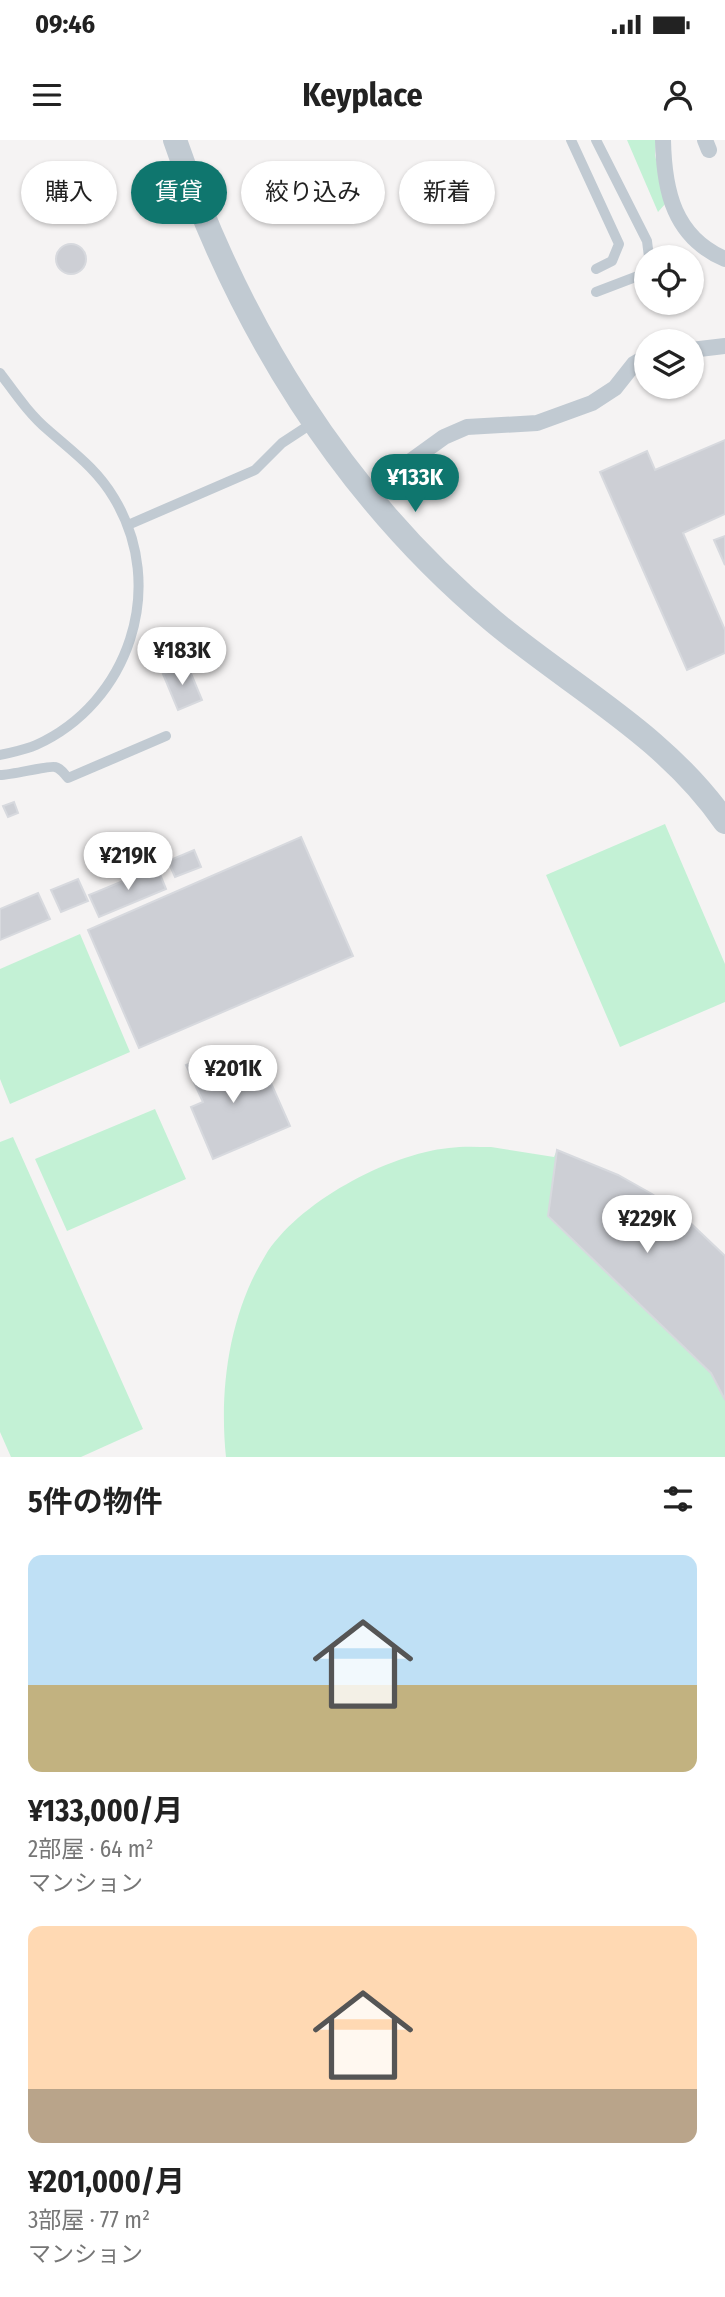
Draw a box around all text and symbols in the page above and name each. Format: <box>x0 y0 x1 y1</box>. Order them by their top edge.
text: 09:46 <box>35 9 95 40</box>
icon: menu <box>28 76 66 114</box>
text: Keyplace <box>302 76 423 114</box>
icon: person <box>659 76 697 114</box>
chip: 購入 <box>21 161 117 224</box>
chip: 賃貸 <box>131 161 227 224</box>
chip: 絞り込み <box>241 161 385 224</box>
chip: 新着 <box>399 161 495 224</box>
map controls <box>634 245 704 399</box>
button: locate <box>634 245 704 315</box>
button: layers <box>634 329 704 399</box>
pin: ¥133K <box>366 454 464 514</box>
text: ¥133K <box>387 463 443 491</box>
pin: ¥183K <box>133 628 231 687</box>
text: ¥183K <box>153 636 211 664</box>
pin: ¥219K <box>79 832 177 892</box>
text: ¥219K <box>100 841 156 869</box>
pin: ¥201K <box>184 1046 282 1105</box>
text: ¥201K <box>204 1054 262 1082</box>
pin: ¥229K <box>598 1196 696 1255</box>
text: ¥229K <box>618 1204 676 1232</box>
icon: filters <box>659 1480 697 1518</box>
text: 5件の物件 <box>28 1484 163 1520</box>
icon: home <box>300 1601 426 1727</box>
text: ¥133,000/月 <box>28 1793 183 1829</box>
text: 2部屋 · 64 m² <box>28 1835 154 1863</box>
text: マンション <box>28 1869 143 1897</box>
icon: home <box>300 1972 426 2098</box>
text: ¥201,000/月 <box>28 2164 185 2200</box>
text: 3部屋 · 77 m² <box>28 2206 150 2234</box>
text: マンション <box>28 2240 143 2268</box>

